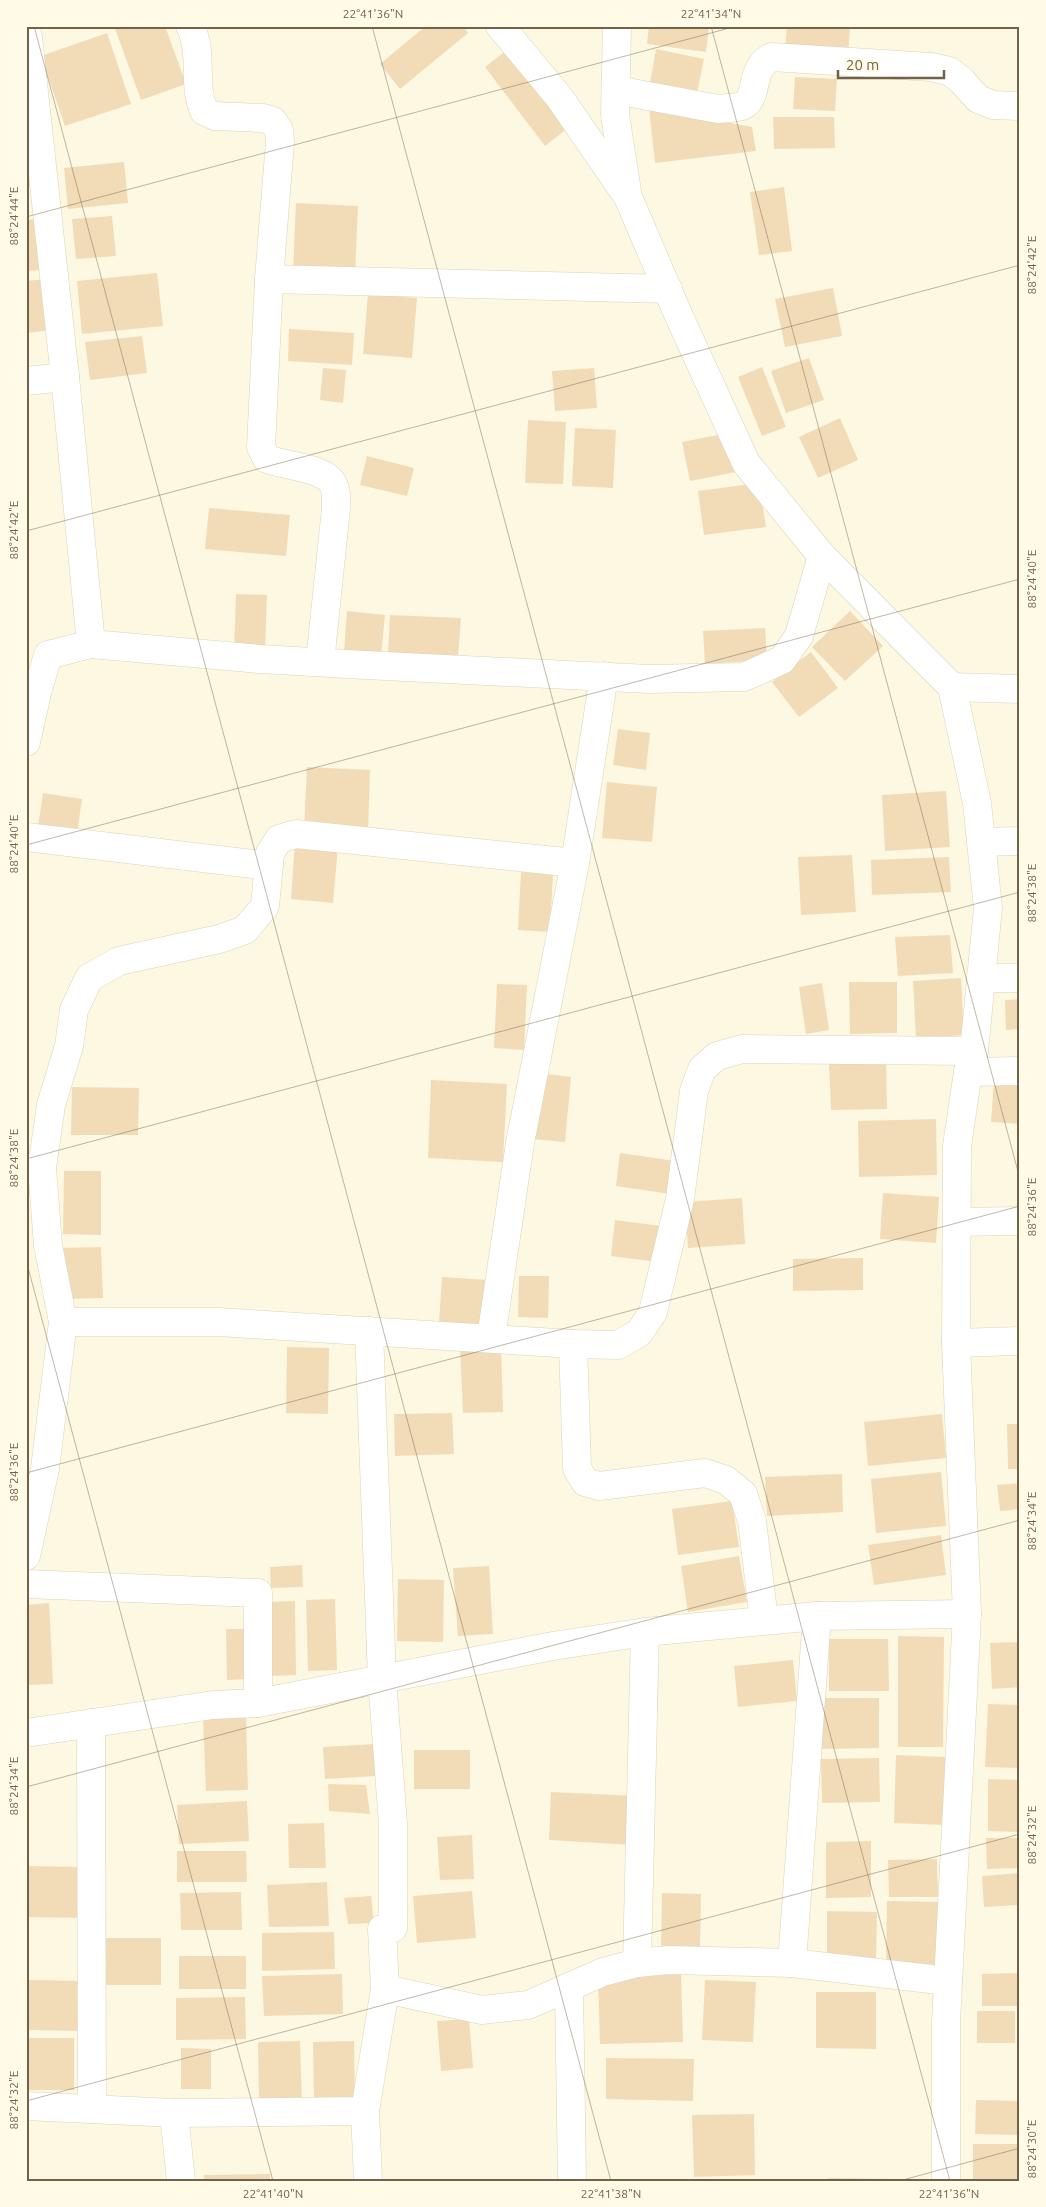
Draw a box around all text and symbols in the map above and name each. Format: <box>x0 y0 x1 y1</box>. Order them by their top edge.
text: 22°41'36"N <box>343 7 403 20</box>
text: 22°41'34"N <box>681 7 741 20</box>
scale bar <box>838 48 945 80</box>
text: 20 m <box>846 56 879 73</box>
text: 88°24'44"E <box>7 186 20 245</box>
text: 88°24'42"E <box>1025 235 1038 294</box>
text: 88°24'42"E <box>7 500 20 559</box>
text: 88°24'40"E <box>1025 549 1038 608</box>
text: 88°24'40"E <box>7 814 20 873</box>
text: 88°24'38"E <box>1025 863 1038 922</box>
text: 88°24'38"E <box>7 1128 20 1187</box>
text: 88°24'36"E <box>1025 1177 1038 1236</box>
text: 88°24'36"E <box>7 1442 20 1501</box>
text: 88°24'34"E <box>1025 1491 1038 1550</box>
text: 88°24'34"E <box>7 1756 20 1815</box>
text: 88°24'32"E <box>1025 1805 1038 1864</box>
text: 88°24'32"E <box>7 2070 20 2129</box>
text: 88°24'30"E <box>1025 2119 1038 2178</box>
text: 22°41'40"N <box>243 2187 303 2200</box>
text: 22°41'38"N <box>581 2187 641 2200</box>
text: 22°41'36"N <box>919 2187 979 2200</box>

